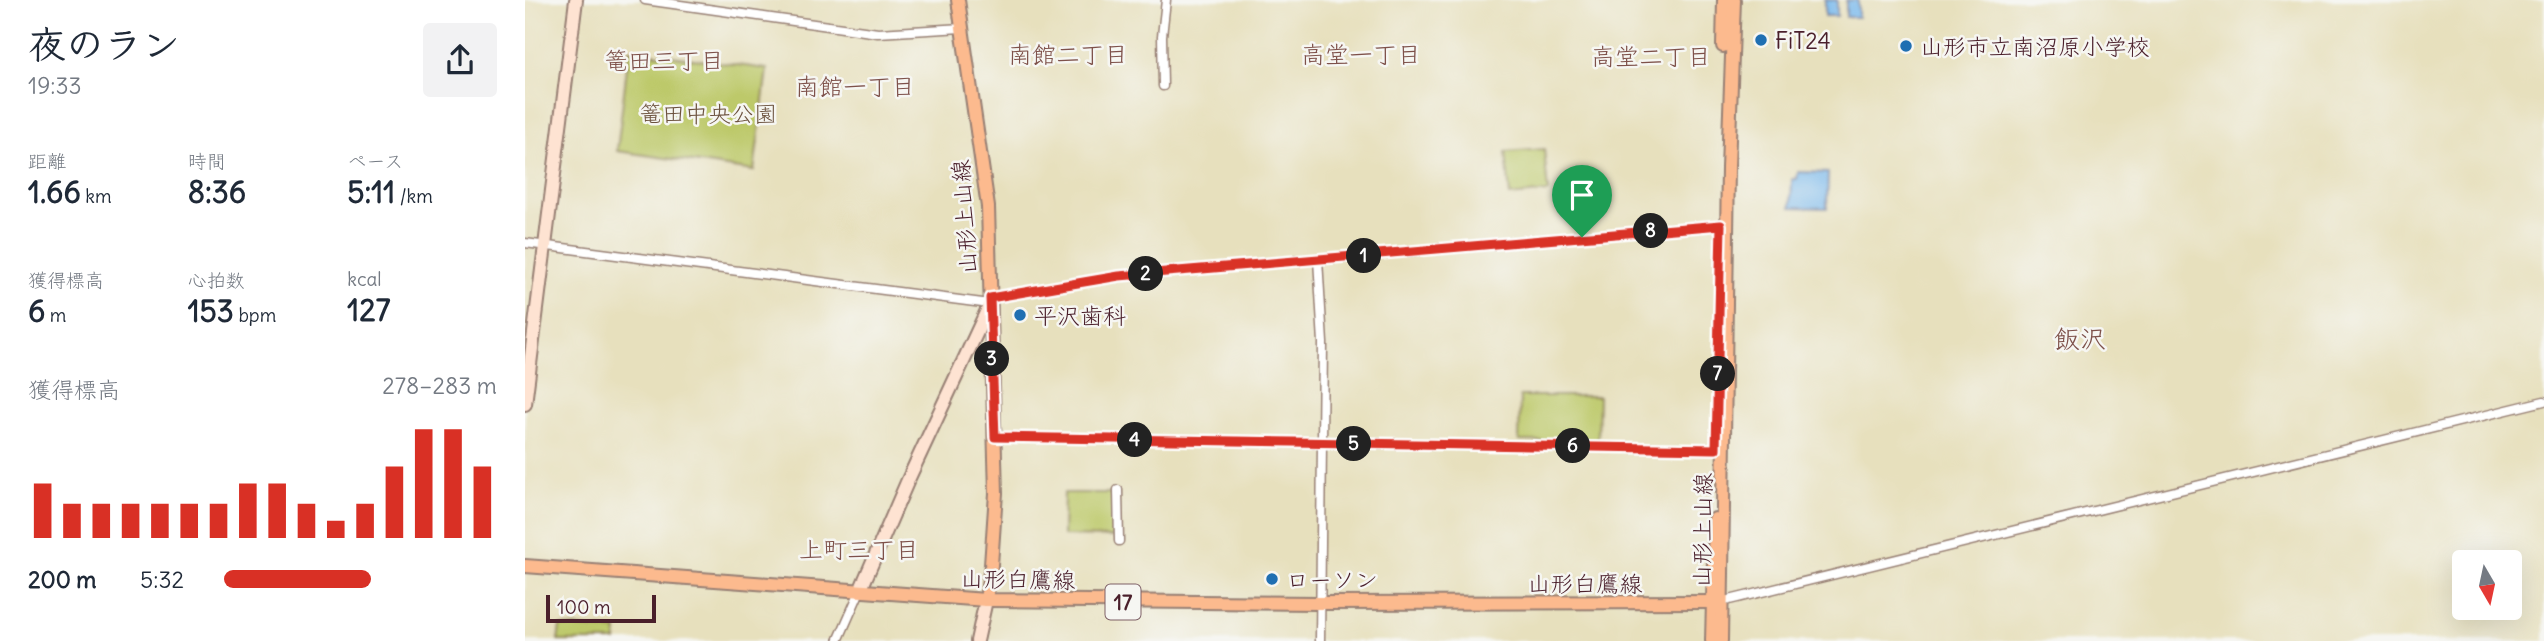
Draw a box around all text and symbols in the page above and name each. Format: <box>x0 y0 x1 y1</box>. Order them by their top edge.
text: 夜のラン <box>28 21 180 68</box>
button: share <box>423 23 497 97</box>
place label: FiT24 <box>1775 26 1831 55</box>
marker: FiT24 <box>1753 32 1769 48</box>
place label: 山形市立南沼原小学校 <box>1920 32 2150 61</box>
marker: 山形市立南沼原小学校 <box>1898 38 1914 54</box>
district label: 南館二丁目 <box>1008 39 1128 69</box>
district label: 高堂一丁目 <box>1301 39 1421 69</box>
district label: 高堂二丁目 <box>1591 41 1711 71</box>
district label: 篭田三丁目 <box>604 45 724 75</box>
text: 19:33 <box>28 71 82 100</box>
district label: 南館一丁目 <box>795 71 915 101</box>
park label: 篭田中央公園 <box>639 99 777 128</box>
text: 距離 <box>28 149 66 173</box>
text: 時間 <box>188 149 226 173</box>
text: ペース <box>347 149 403 173</box>
street label: 山形上山線 <box>946 159 982 275</box>
pin <box>1552 165 1612 237</box>
text: 1.66 <box>28 173 81 211</box>
text: 8:36 <box>188 173 246 211</box>
text: 5:11 <box>347 173 395 211</box>
icon: arrive <box>1563 176 1601 214</box>
text: km <box>81 184 112 208</box>
text: /km <box>395 184 433 208</box>
pin: 8 <box>1633 214 1669 248</box>
text: 8 <box>1645 218 1656 242</box>
pin: 1 <box>1347 238 1381 274</box>
text: 1 <box>1360 243 1367 267</box>
pin: 2 <box>1129 256 1163 292</box>
text: 2 <box>1140 261 1151 285</box>
text: kcal <box>347 267 382 291</box>
text: 獲得標高 <box>28 268 104 292</box>
text: 心拍数 <box>188 268 245 292</box>
text: 127 <box>347 291 390 329</box>
text: 6 <box>28 292 45 330</box>
text: 153 <box>188 292 234 330</box>
place label: 平沢歯科 <box>1034 301 1126 330</box>
text: m <box>45 303 67 327</box>
text: bpm <box>234 303 276 327</box>
marker: 平沢歯科 <box>1012 307 1028 323</box>
district label: 飯沢 <box>2054 322 2106 355</box>
pin: 3 <box>974 342 1009 376</box>
text: 3 <box>986 346 997 370</box>
pin: 7 <box>1701 356 1735 392</box>
text: 7 <box>1713 361 1722 385</box>
text: 278–283 m <box>382 371 497 400</box>
text: 獲得標高 <box>28 375 120 404</box>
pin: 4 <box>1117 422 1153 458</box>
pin: 5 <box>1337 426 1371 462</box>
text: 4 <box>1129 427 1140 451</box>
pin: 6 <box>1555 428 1591 464</box>
text: 5 <box>1348 431 1359 455</box>
text: 6 <box>1567 433 1578 457</box>
street label: 山形上山線 <box>1686 472 1718 588</box>
district label: 上町三丁目 <box>799 534 919 564</box>
north arrow <box>2452 550 2522 620</box>
map controls <box>2452 550 2522 620</box>
street label: 山形白鷹線 <box>960 563 1076 595</box>
text: 200 m <box>28 565 97 594</box>
text: 5:32 <box>140 565 184 594</box>
place label: ローソン <box>1286 565 1378 594</box>
street label: 山形白鷹線 <box>1528 569 1643 598</box>
marker: ローソン <box>1264 571 1280 587</box>
road number: 17 <box>1105 584 1141 620</box>
scale bar <box>546 592 656 624</box>
text: 100 m <box>557 595 611 619</box>

